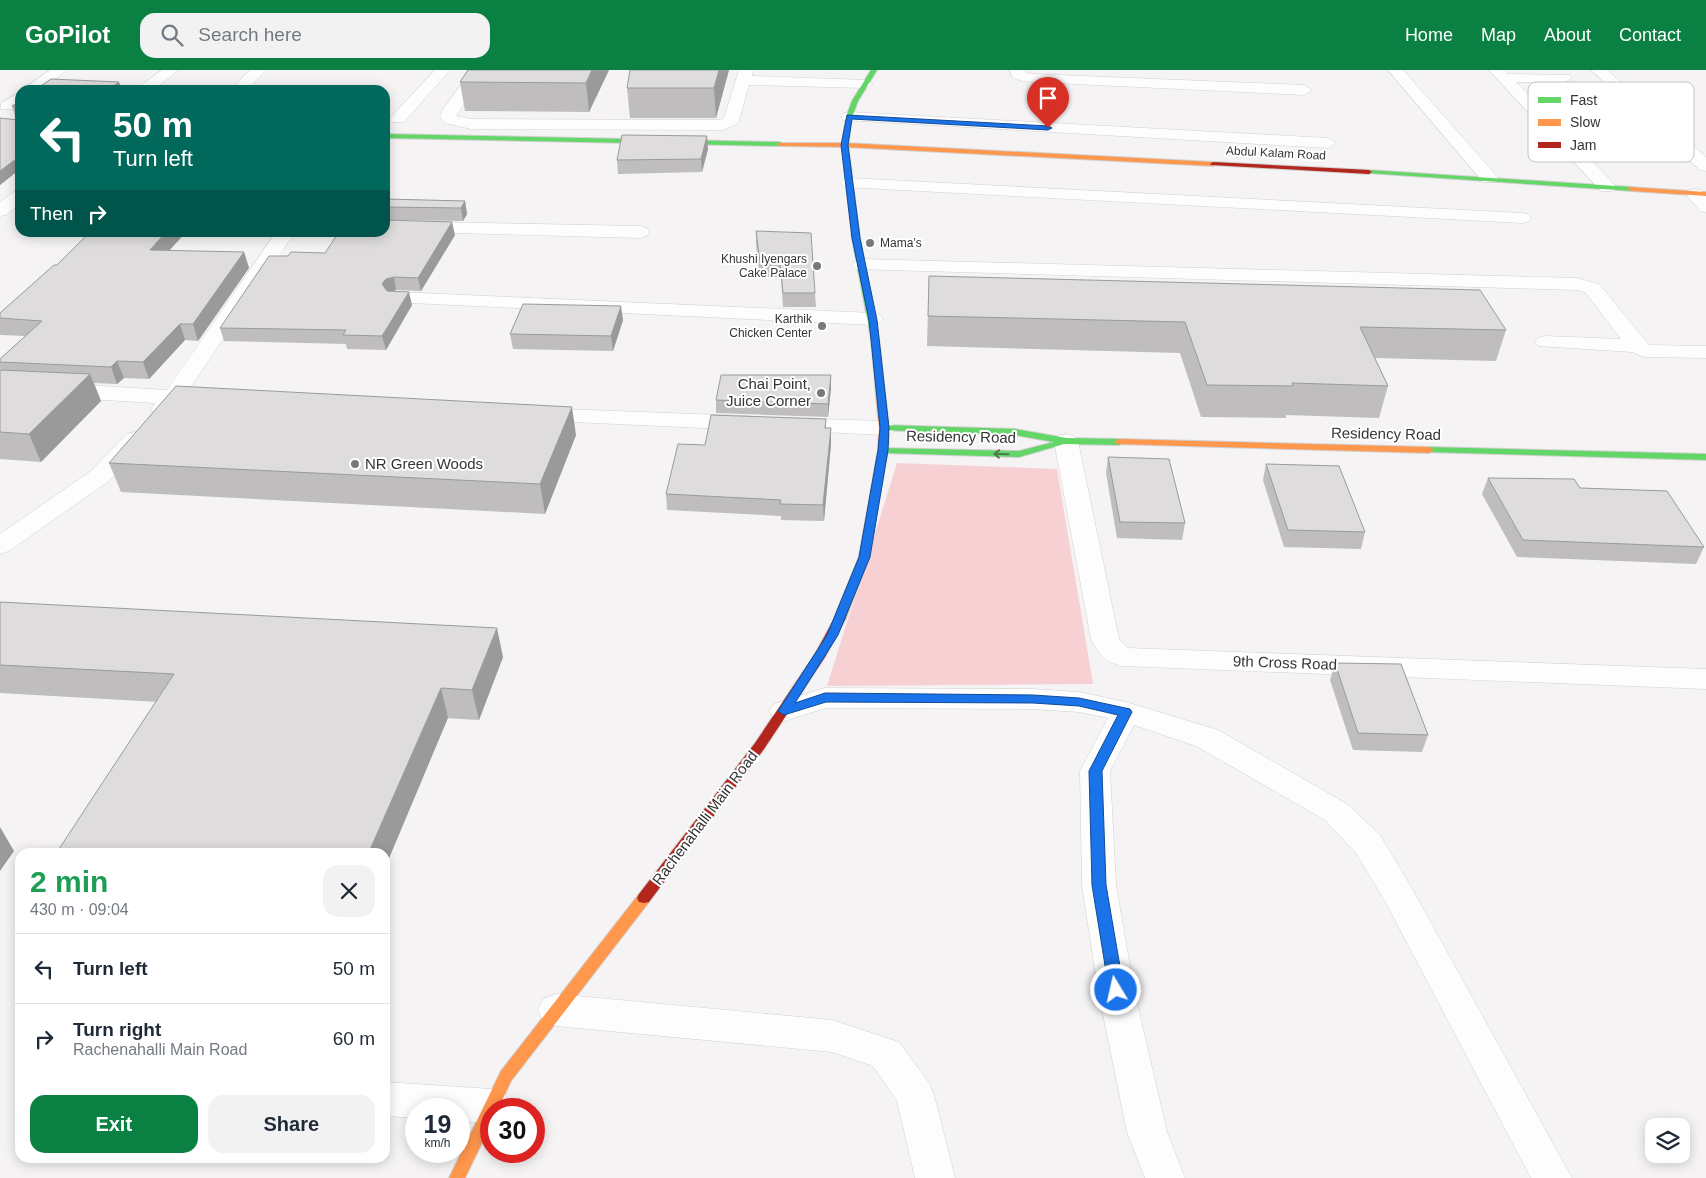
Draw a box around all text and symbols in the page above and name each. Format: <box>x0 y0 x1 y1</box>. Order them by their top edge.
search box <box>140 13 490 58</box>
text: GoPilot <box>25 21 110 48</box>
icon: search <box>158 21 186 49</box>
text: Search here <box>198 24 302 45</box>
text: Home <box>1405 25 1453 45</box>
text: Map <box>1481 25 1516 45</box>
text: About <box>1544 25 1591 45</box>
text: Contact <box>1619 25 1681 45</box>
pin <box>1027 77 1069 128</box>
legend <box>1528 82 1694 162</box>
icon: arrive <box>1034 84 1062 112</box>
text: Fast <box>1570 92 1597 108</box>
icon: left <box>30 105 95 170</box>
text: 50 m <box>113 105 193 144</box>
text: Slow <box>1570 114 1601 130</box>
text: Jam <box>1570 137 1596 153</box>
street label: Abdul Kalam Road <box>1226 143 1326 163</box>
text: Turn left <box>113 146 193 171</box>
icon: right <box>83 200 111 228</box>
text: Then <box>30 203 73 224</box>
place label: Mama’s <box>880 236 922 250</box>
marker: Mama’s <box>864 237 876 249</box>
place label: Khushi Iyengars Cake Palace <box>721 252 807 280</box>
marker: Khushi Iyengars Cake Palace <box>811 260 823 272</box>
place label: Karthik Chicken Center <box>729 312 813 340</box>
marker: Karthik Chicken Center <box>816 320 828 332</box>
place label: Chai Point, Juice Corner <box>726 375 811 409</box>
marker: Chai Point, Juice Corner <box>815 387 827 399</box>
street label: Residency Road <box>1331 424 1441 443</box>
street label: Residency Road <box>906 427 1016 446</box>
one-way arrow <box>994 449 1010 458</box>
place label: NR Green Woods <box>365 455 483 472</box>
marker: NR Green Woods <box>349 458 361 470</box>
street label: 9th Cross Road <box>1233 652 1337 673</box>
street label: Rachenahalli Main Road <box>649 747 761 888</box>
text: 2 min <box>30 865 108 898</box>
button: close <box>323 865 375 917</box>
text: 430 m · 09:04 <box>30 901 129 918</box>
icon: left <box>30 955 58 983</box>
text: Turn left <box>73 958 148 979</box>
text: 50 m <box>333 958 375 979</box>
position arrow <box>1089 963 1141 1015</box>
text: Turn right <box>73 1019 161 1040</box>
icon: right <box>30 1025 58 1053</box>
text: 60 m <box>333 1028 375 1049</box>
text: Rachenahalli Main Road <box>73 1041 247 1058</box>
button: Exit <box>30 1095 198 1153</box>
button: Share <box>208 1095 375 1153</box>
speed limit sign: 30 <box>480 1098 545 1163</box>
text: 19 <box>424 1110 451 1138</box>
map controls <box>1645 1118 1690 1163</box>
button: layers <box>1645 1118 1690 1163</box>
text: km/h <box>424 1136 451 1150</box>

